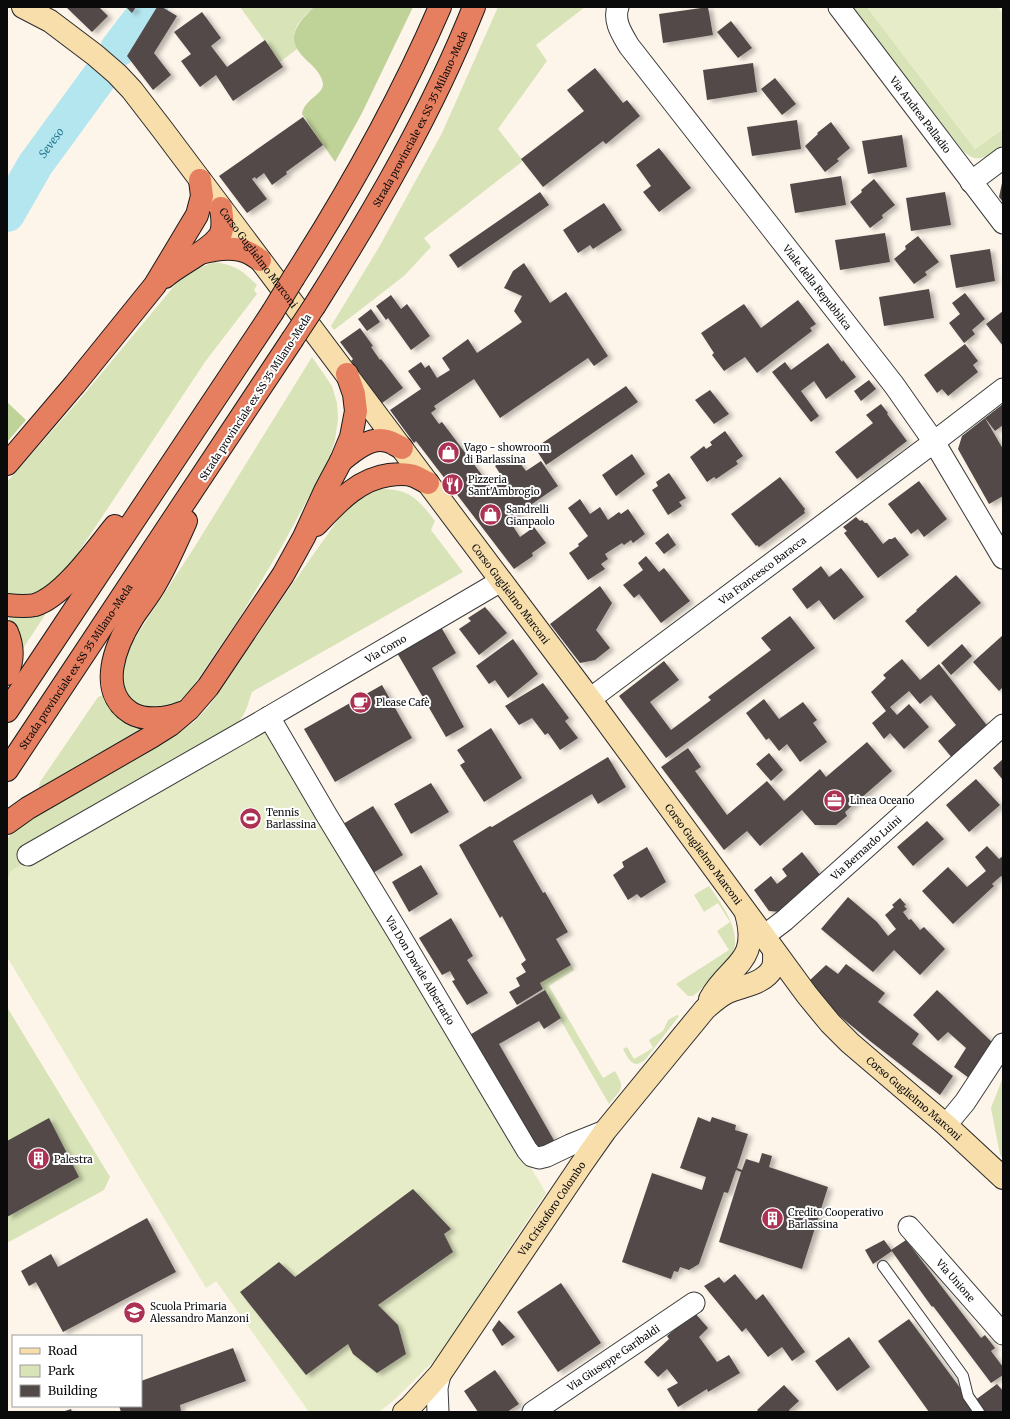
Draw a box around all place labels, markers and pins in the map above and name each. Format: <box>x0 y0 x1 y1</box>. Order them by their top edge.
shop icon: Vago - showroom di Barlassina <box>435 440 461 466</box>
place label: Vago - showroom di Barlassina <box>463 441 550 466</box>
restaurant icon: Pizzeria Sant'Ambrogio <box>439 472 465 498</box>
place label: Pizzeria Sant'Ambrogio <box>468 473 540 498</box>
shop icon: Sandrelli Gianpaolo <box>477 502 503 528</box>
place label: Sandrelli Gianpaolo <box>506 503 555 528</box>
cafe icon: Please Cafè <box>347 689 373 715</box>
place label: Please Cafè <box>376 696 429 709</box>
office icon: Linea Oceano <box>821 787 847 813</box>
place label: Linea Oceano <box>850 794 915 807</box>
sports icon: Tennis Barlassina <box>237 805 263 831</box>
place label: Tennis Barlassina <box>266 806 317 831</box>
building icon: Palestra <box>25 1146 51 1172</box>
place label: Palestra <box>54 1153 93 1166</box>
building icon: Credito Cooperativo Barlassina <box>760 1205 786 1231</box>
place label: Credito Cooperativo Barlassina <box>788 1206 883 1231</box>
school or university icon: Scuola Primaria Alessandro Manzoni <box>121 1299 147 1325</box>
place label: Scuola Primaria Alessandro Manzoni <box>149 1300 249 1325</box>

